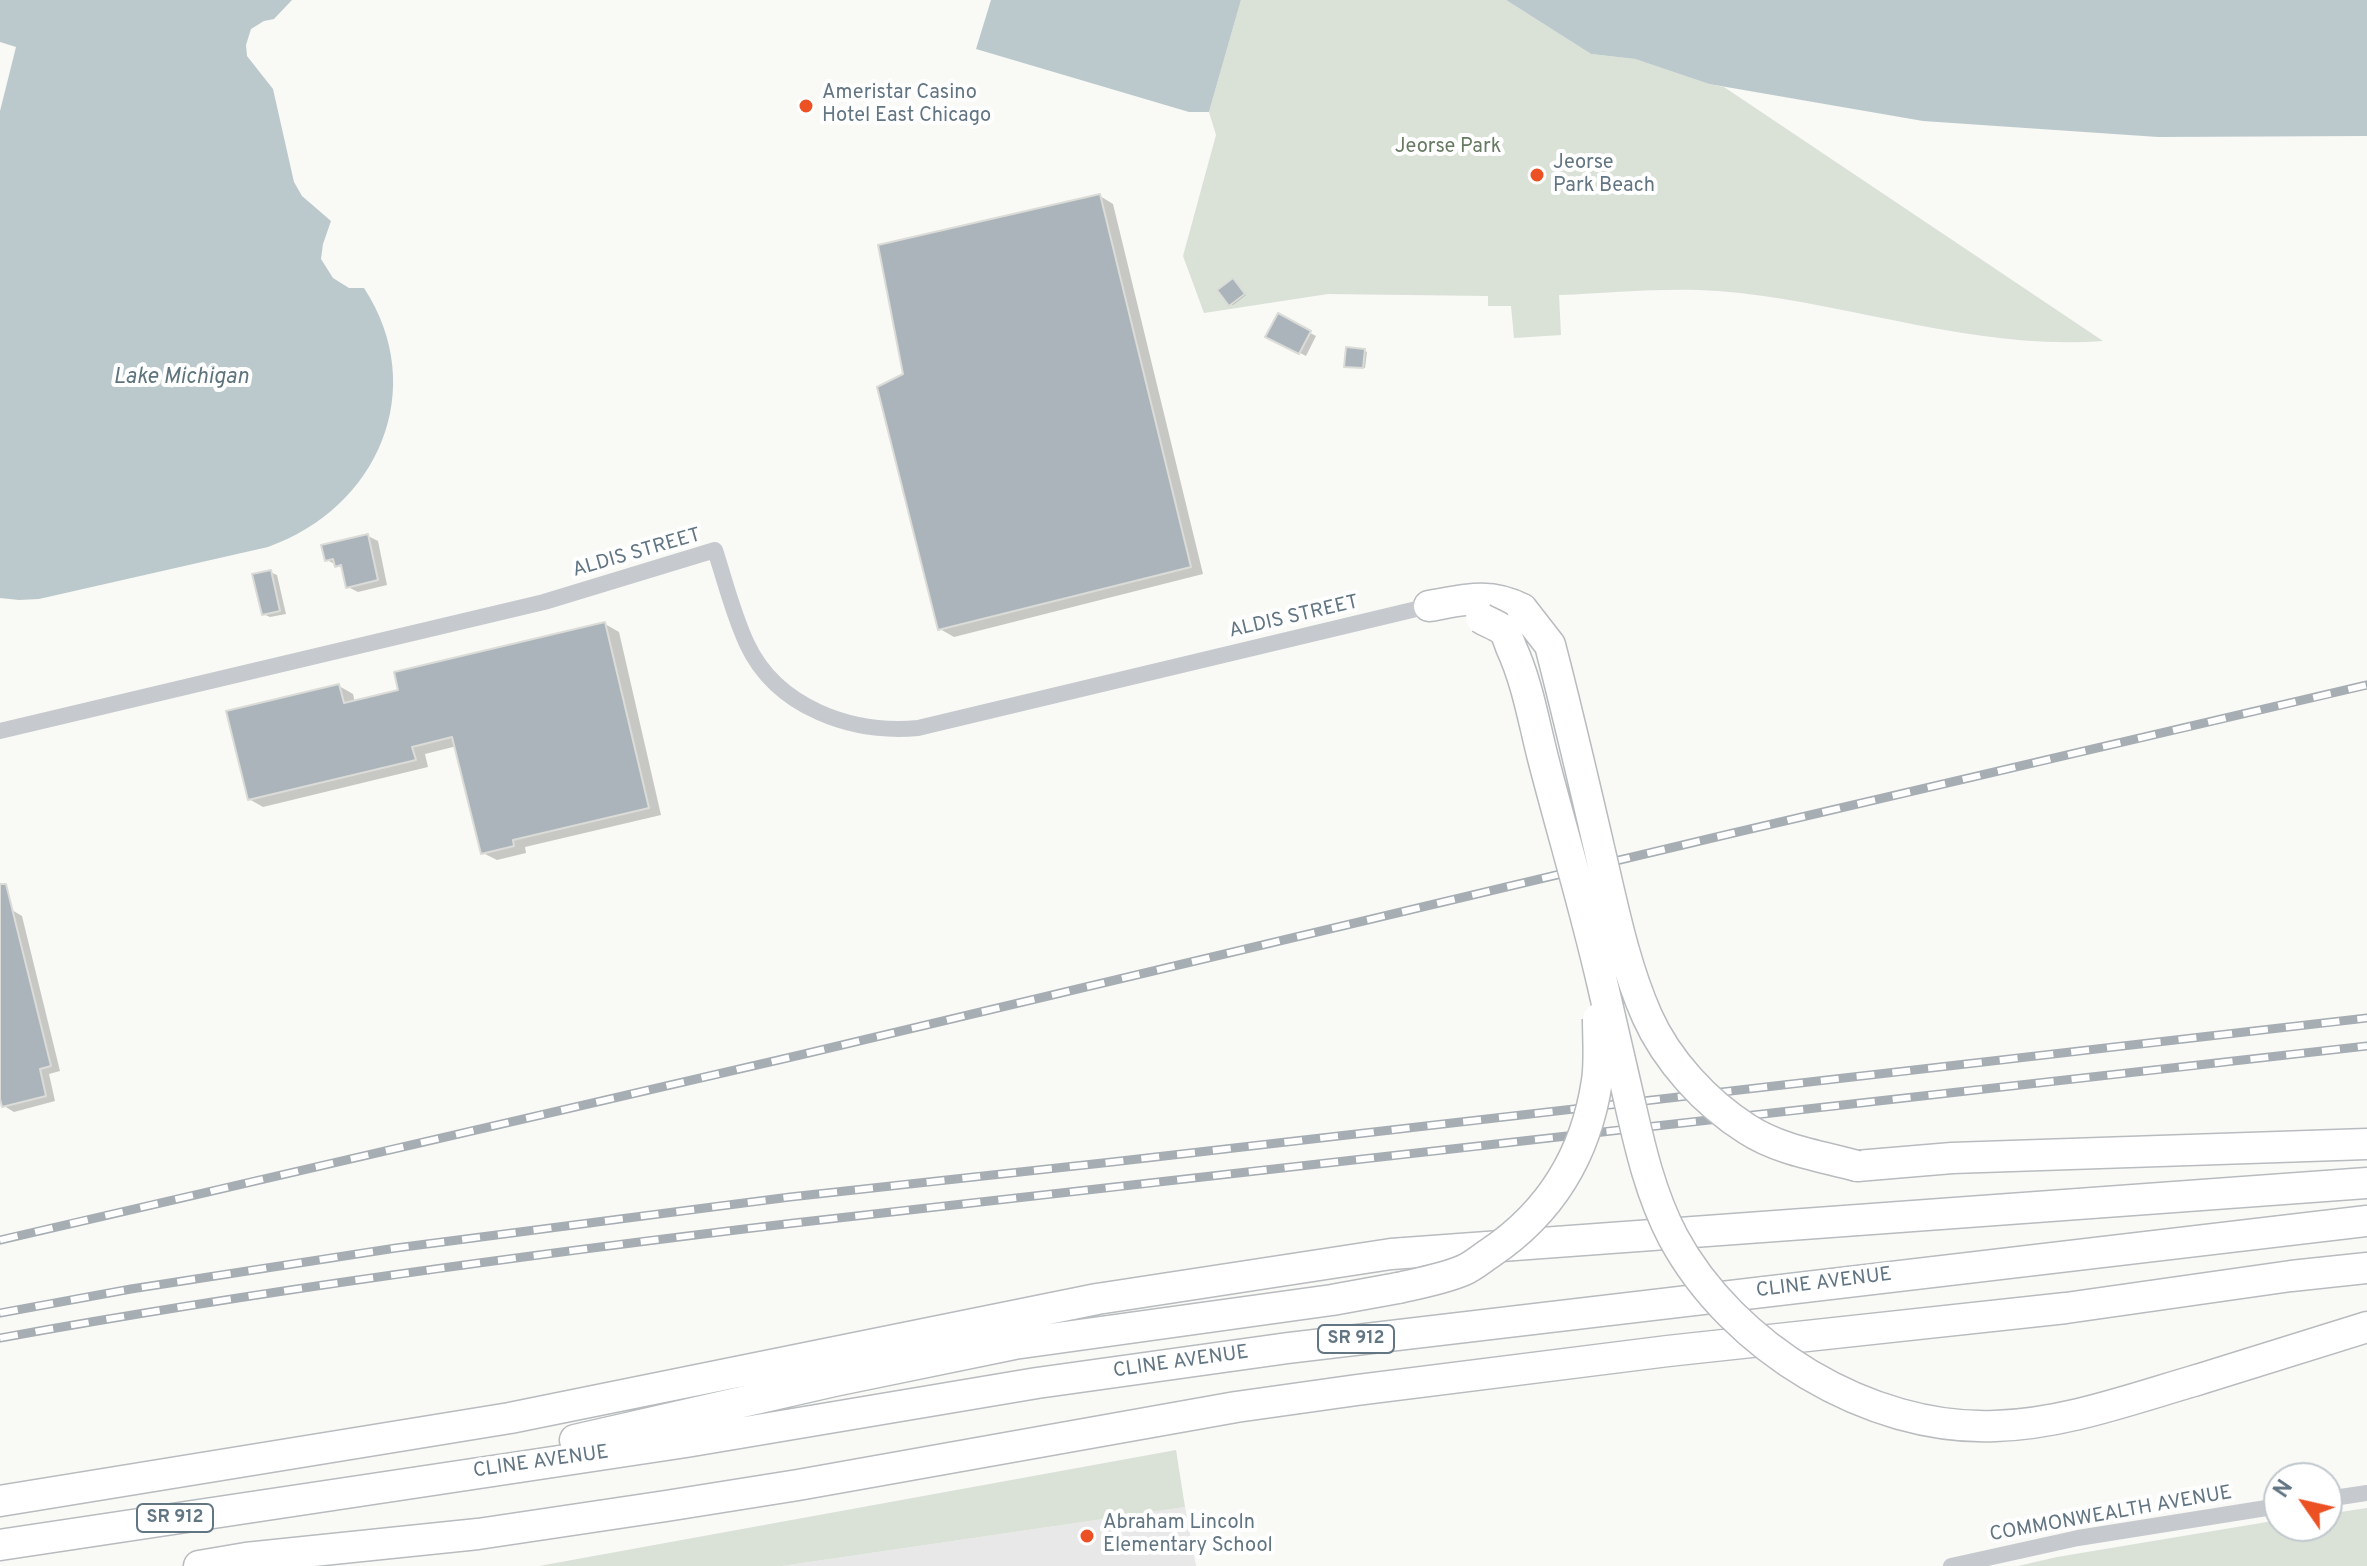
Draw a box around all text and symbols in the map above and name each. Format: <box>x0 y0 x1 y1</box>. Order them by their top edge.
place label: Ameristar Casino Hotel East Chicago <box>822 82 991 129</box>
marker: Ameristar Casino Hotel East Chicago <box>797 97 815 115</box>
park label: Jeorse Park <box>1395 136 1501 160</box>
place label: Jeorse Park Beach <box>1553 152 1655 199</box>
marker: Jeorse Park Beach <box>1528 166 1546 184</box>
water label: Lake Michigan <box>113 366 249 392</box>
street label: ALDIS STREET <box>570 524 704 584</box>
street label: ALDIS STREET <box>1227 591 1361 645</box>
street label: CLINE AVENUE <box>1755 1264 1893 1304</box>
road number: SR 912 <box>1318 1325 1394 1353</box>
street label: CLINE AVENUE <box>1112 1342 1250 1384</box>
street label: CLINE AVENUE <box>472 1442 610 1484</box>
north arrow <box>2263 1462 2343 1542</box>
text: N <box>2269 1475 2300 1504</box>
street label: COMMONWEALTH AVENUE <box>1988 1482 2234 1548</box>
road number: SR 912 <box>137 1504 213 1532</box>
place label: Abraham Lincoln Elementary School <box>1103 1512 1273 1559</box>
marker: Abraham Lincoln Elementary School <box>1078 1527 1096 1545</box>

